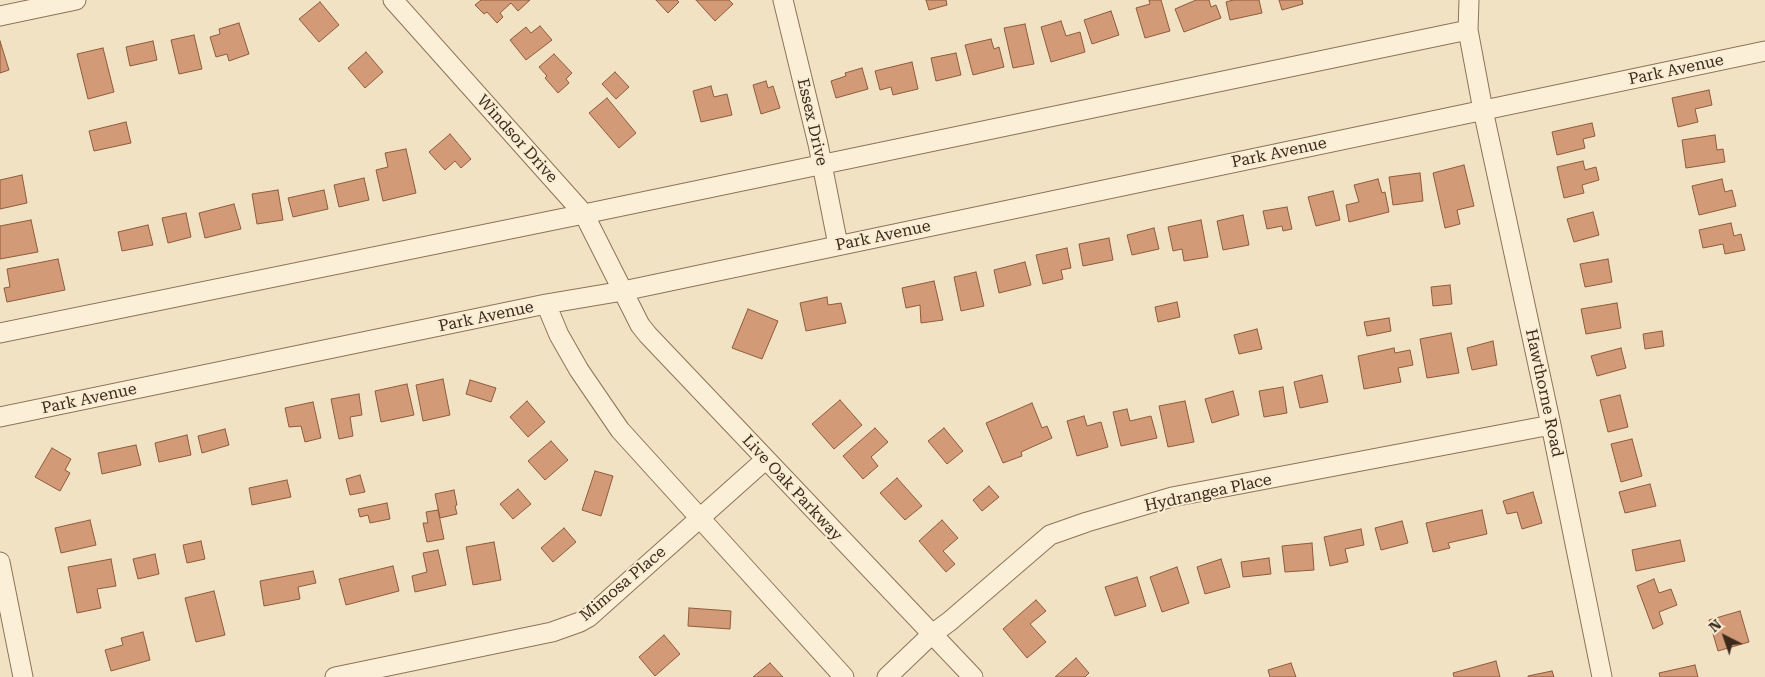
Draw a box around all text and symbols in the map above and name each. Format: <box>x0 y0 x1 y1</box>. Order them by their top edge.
street label: Park Avenue <box>1627 51 1725 89</box>
street label: Essex Drive <box>793 76 831 168</box>
street label: Windsor Drive <box>473 91 561 187</box>
street label: Park Avenue <box>1230 134 1328 172</box>
street label: Park Avenue <box>834 217 932 255</box>
street label: Park Avenue <box>437 298 535 336</box>
street label: Hawthorne Road <box>1521 327 1567 459</box>
street label: Park Avenue <box>40 380 138 418</box>
street label: Live Oak Parkway <box>738 431 846 545</box>
street label: Hydrangea Place <box>1143 470 1273 516</box>
street label: Mimosa Place <box>576 542 670 626</box>
north arrow <box>1700 612 1750 662</box>
text: N <box>1706 616 1724 635</box>

